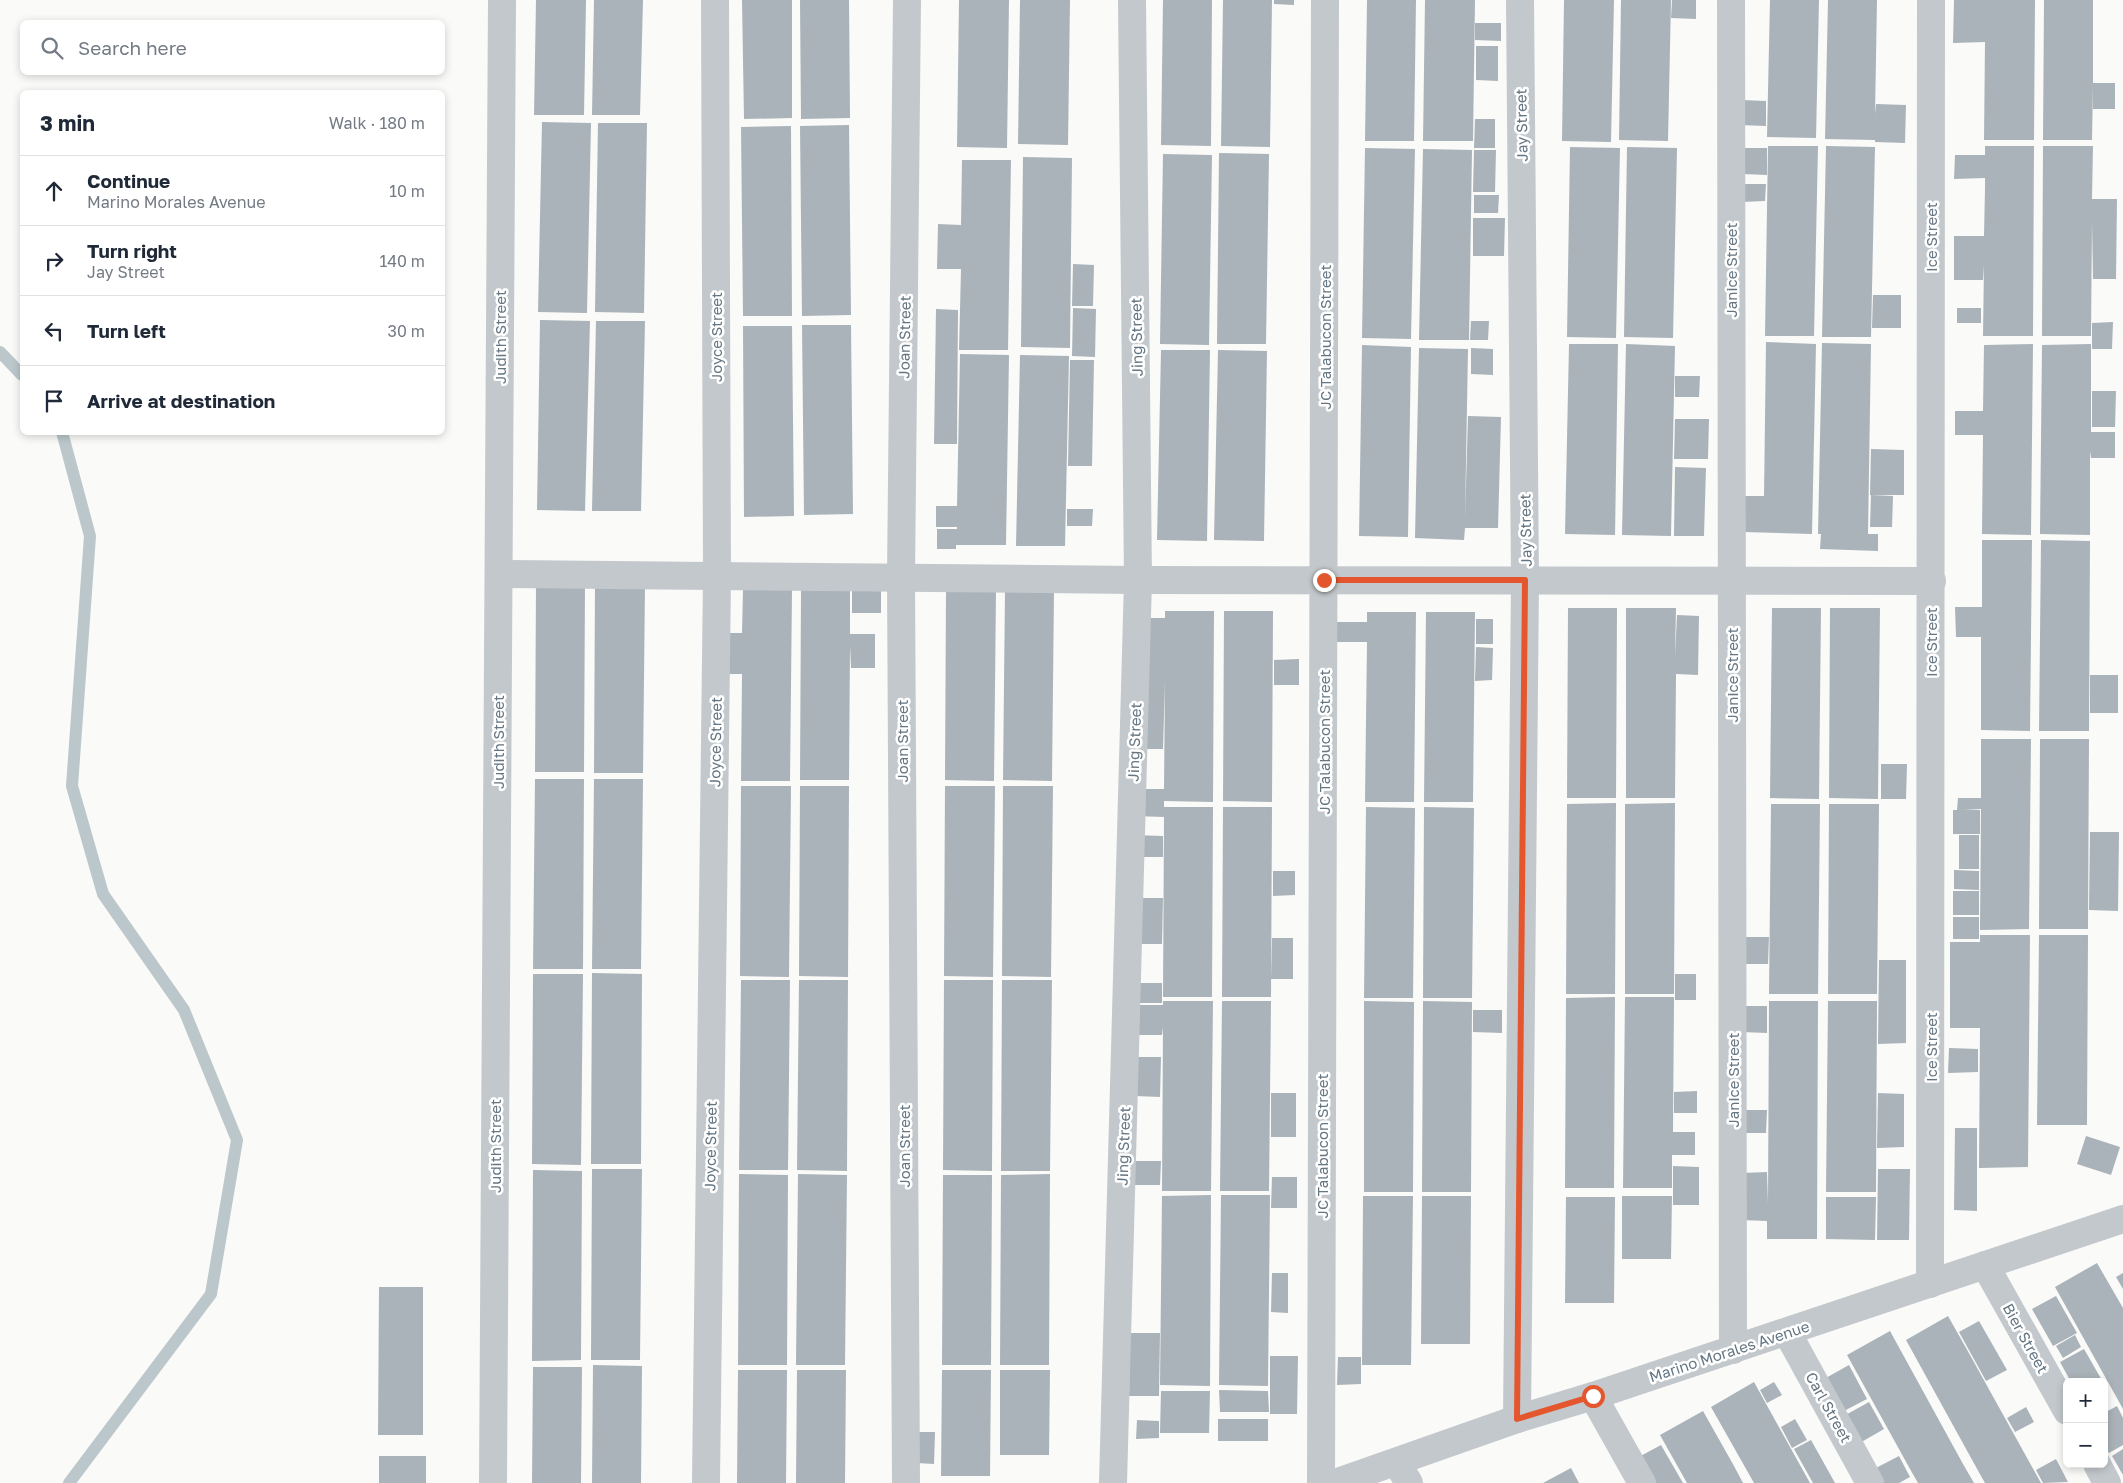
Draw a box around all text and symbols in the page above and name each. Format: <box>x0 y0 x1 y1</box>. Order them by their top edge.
search box <box>20 20 445 75</box>
icon: search <box>38 34 66 62</box>
text: Search here <box>78 36 187 59</box>
street label: Jay Street <box>1511 88 1531 162</box>
text: 3 min <box>40 110 95 136</box>
text: Walk · 180 m <box>329 113 425 133</box>
text: Continue <box>87 169 170 192</box>
icon: ahead <box>40 177 68 205</box>
text: 10 m <box>389 181 425 201</box>
text: Marino Morales Avenue <box>87 192 265 212</box>
street label: Ice Street <box>1922 202 1940 272</box>
street label: Janice Street <box>1722 222 1740 318</box>
text: Turn right <box>87 239 177 262</box>
icon: right <box>40 247 68 275</box>
text: 140 m <box>379 251 425 271</box>
text: Jay Street <box>87 262 165 282</box>
street label: JC Talabucon Street <box>1316 265 1334 409</box>
street label: Judith Street <box>491 290 509 384</box>
street label: Joyce Street <box>707 292 725 382</box>
street label: Joan Street <box>894 295 914 379</box>
street label: Jing Street <box>1126 297 1146 377</box>
icon: left <box>40 317 68 345</box>
text: Turn left <box>87 319 166 342</box>
text: 30 m <box>388 321 425 341</box>
icon: arrive <box>40 387 68 415</box>
text: Arrive at destination <box>87 389 275 412</box>
street label: Jay Street <box>1515 493 1535 567</box>
route end <box>1313 569 1336 592</box>
street label: Ice Street <box>1922 607 1940 677</box>
street label: Janice Street <box>1723 627 1741 723</box>
street label: JC Talabucon Street <box>1315 670 1333 814</box>
street label: Judith Street <box>489 695 507 789</box>
street label: Joyce Street <box>705 697 725 787</box>
street label: Joan Street <box>893 699 911 783</box>
street label: Jing Street <box>1124 702 1144 782</box>
street label: Ice Street <box>1922 1012 1940 1082</box>
street label: Janice Street <box>1724 1032 1742 1128</box>
street label: JC Talabucon Street <box>1313 1074 1331 1218</box>
street label: Judith Street <box>486 1099 504 1193</box>
street label: Joyce Street <box>700 1101 720 1191</box>
street label: Joan Street <box>895 1104 913 1188</box>
street label: Jing Street <box>1113 1106 1133 1186</box>
street label: Bier Street <box>2000 1300 2052 1376</box>
street label: Marino Morales Avenue <box>1647 1316 1812 1385</box>
street label: Carl Street <box>1802 1369 1856 1445</box>
map controls <box>2063 1378 2108 1468</box>
button: + <box>2063 1378 2108 1423</box>
route start <box>1582 1385 1605 1408</box>
button: − <box>2063 1423 2108 1468</box>

